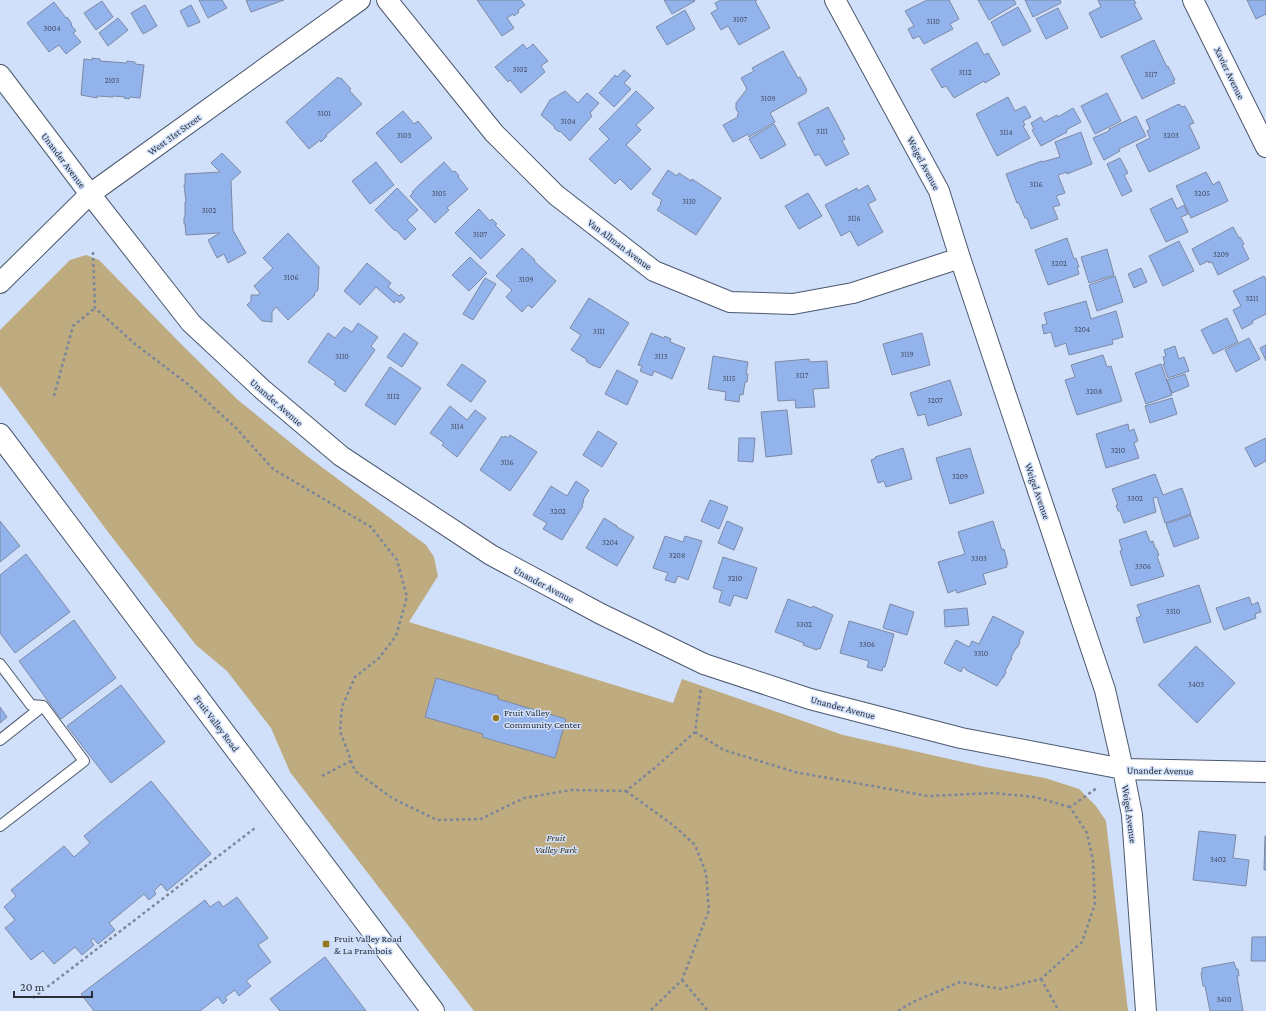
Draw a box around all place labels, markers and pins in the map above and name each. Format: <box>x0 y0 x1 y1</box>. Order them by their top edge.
place label: Fruit Valley Community Center <box>504 707 581 730</box>
marker: Fruit Valley Community Center <box>491 713 501 723</box>
place label: Fruit Valley Road & La Frambois <box>334 933 403 956</box>
marker: Fruit Valley Road & La Frambois <box>321 939 331 949</box>

